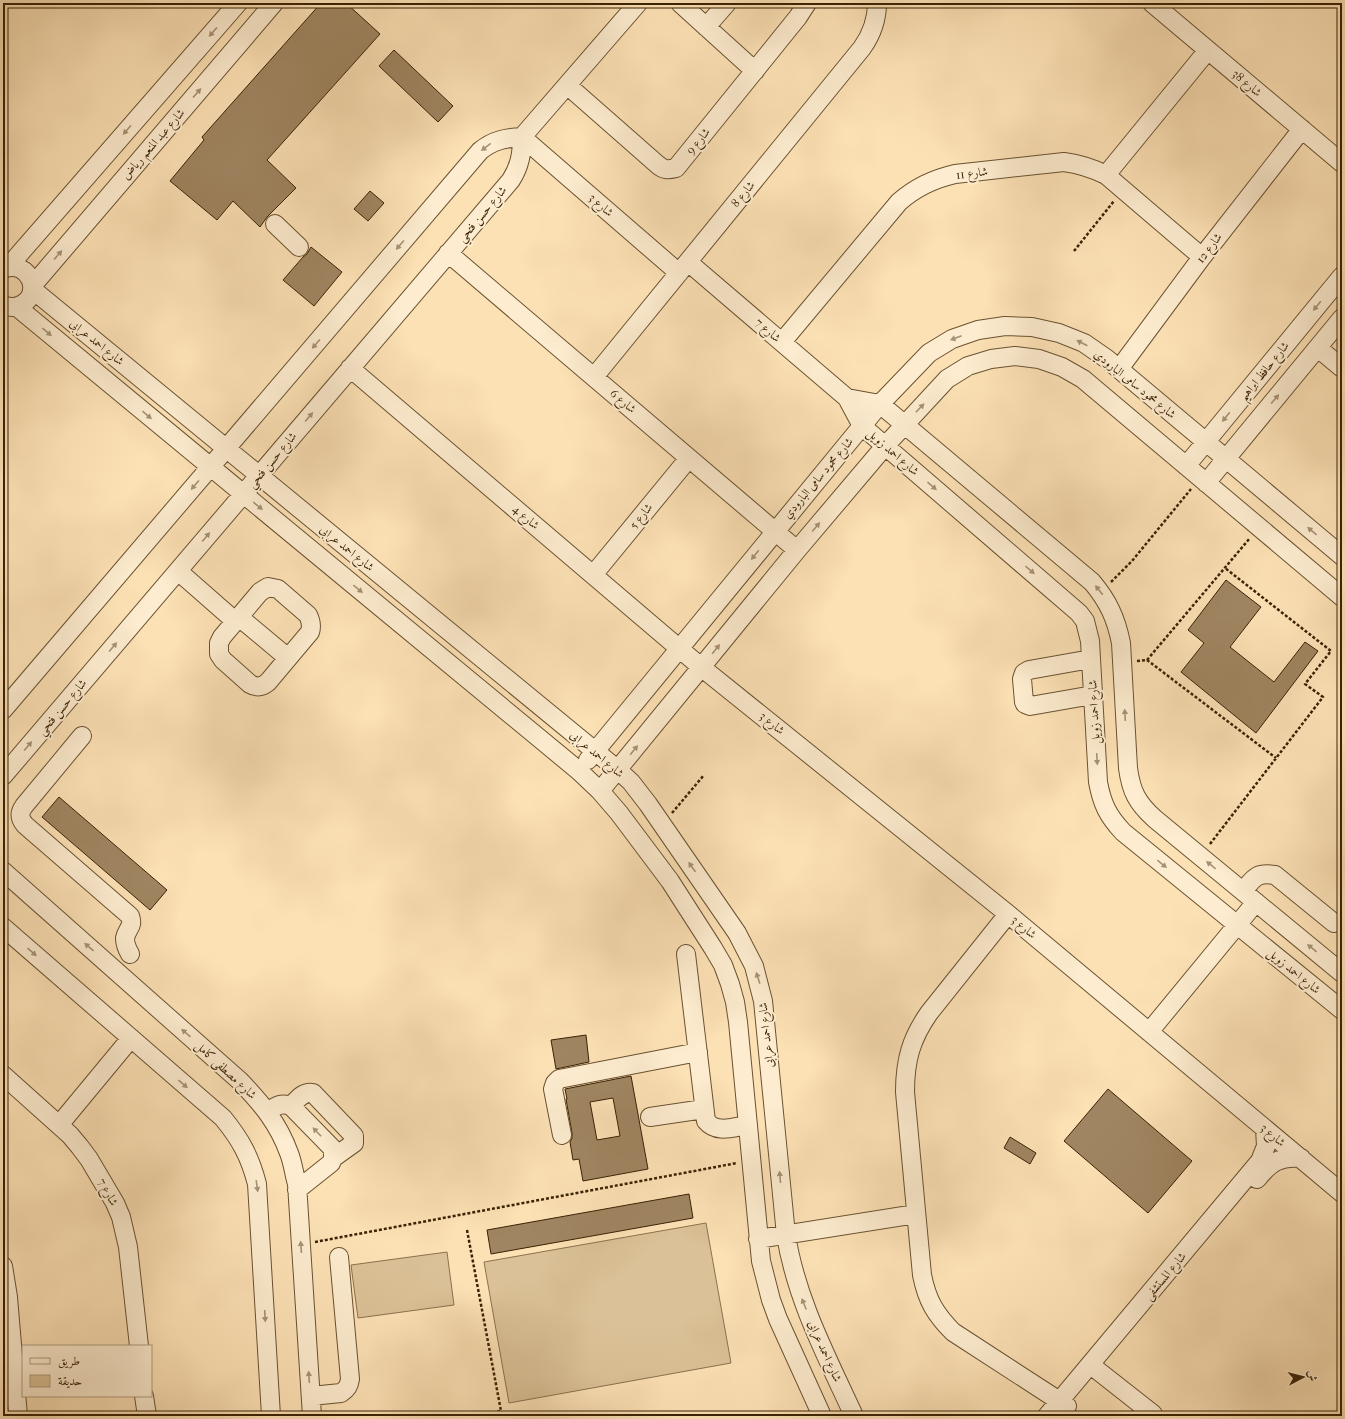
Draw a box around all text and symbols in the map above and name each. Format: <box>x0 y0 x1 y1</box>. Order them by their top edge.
one-way arrow <box>208 27 217 38</box>
street label: شارع 38 <box>1227 67 1265 103</box>
one-way arrow <box>193 87 202 98</box>
street label: شارع عبد المنعم رياض <box>118 106 191 185</box>
one-way arrow <box>123 125 132 136</box>
street label: شارع 9 <box>683 125 716 159</box>
one-way arrow <box>480 143 491 151</box>
street label: شارع 11 <box>955 164 989 186</box>
street label: شارع 8 <box>728 178 761 212</box>
street label: شارع حسن فتحي <box>455 183 513 248</box>
street label: شارع 3 <box>583 190 616 223</box>
street label: شارع 12 <box>1193 230 1228 268</box>
one-way arrow <box>396 240 405 250</box>
one-way arrow <box>53 250 62 260</box>
one-way arrow <box>1313 300 1322 311</box>
street label: شارع 7 <box>750 315 784 348</box>
street label: شارع احمد عرابى <box>65 316 127 371</box>
one-way arrow <box>41 327 52 336</box>
one-way arrow <box>950 335 962 341</box>
one-way arrow <box>311 338 320 349</box>
street label: شارع حافظ ابراهيم <box>1236 339 1296 406</box>
one-way arrow <box>1076 340 1087 346</box>
street label: شارع محمود سامى البارودي <box>1089 347 1179 425</box>
street label: شارع 6 <box>604 386 639 419</box>
one-way arrow <box>1271 393 1280 404</box>
one-way arrow <box>915 403 925 413</box>
one-way arrow <box>141 410 152 419</box>
one-way arrow <box>1221 411 1230 422</box>
one-way arrow <box>304 412 313 423</box>
street label: شارع احمد زويل <box>862 426 922 481</box>
street label: شارع حسن فتحي <box>245 429 303 494</box>
street label: شارع محمود سامى البارودي <box>780 435 859 524</box>
one-way arrow <box>190 480 199 490</box>
one-way arrow <box>926 481 937 490</box>
street label: شارع 5 <box>627 500 659 534</box>
one-way arrow <box>252 502 263 511</box>
street label: شارع 4 <box>507 502 542 535</box>
one-way arrow <box>812 521 821 532</box>
street label: شارع احمد عرابى <box>315 522 377 577</box>
one-way arrow <box>1307 527 1317 536</box>
one-way arrow <box>202 532 211 543</box>
one-way arrow <box>751 549 760 560</box>
one-way arrow <box>1025 566 1036 575</box>
one-way arrow <box>353 584 364 593</box>
one-way arrow <box>1094 585 1103 596</box>
one-way arrow <box>108 642 117 652</box>
one-way arrow <box>712 643 720 654</box>
street label: شارع حسن فتحي <box>35 676 93 741</box>
street label: شارع احمد زويل <box>1085 679 1107 744</box>
street label: شارع 3 <box>754 709 788 741</box>
one-way arrow <box>1122 709 1129 721</box>
street label: شارع احمد عرابى <box>565 727 627 784</box>
one-way arrow <box>24 741 33 751</box>
one-way arrow <box>630 744 638 755</box>
one-way arrow <box>1094 753 1100 766</box>
one-way arrow <box>1156 859 1167 868</box>
one-way arrow <box>1206 861 1217 870</box>
one-way arrow <box>688 862 696 872</box>
street label: شارع 3 <box>1006 913 1039 945</box>
one-way arrow <box>83 942 94 951</box>
one-way arrow <box>1306 943 1317 952</box>
street label: شارع احمد زويل <box>1262 945 1323 1000</box>
one-way arrow <box>27 948 38 957</box>
one-way arrow <box>755 972 761 984</box>
street label: شارع احمد عرابى <box>756 1001 780 1068</box>
one-way arrow <box>181 1028 191 1037</box>
street label: شارع مصطفى كامل <box>190 1038 260 1105</box>
one-way arrow <box>178 1079 188 1088</box>
street label: شارع 3 <box>1255 1121 1288 1153</box>
one-way arrow <box>312 1127 322 1137</box>
one-way arrow <box>777 1171 784 1183</box>
street label: شارع 7 <box>91 1176 121 1210</box>
one-way arrow <box>254 1180 260 1192</box>
one-way arrow <box>297 1241 304 1253</box>
street label: شارع المستشفى <box>1141 1249 1192 1305</box>
one-way arrow <box>800 1297 806 1309</box>
one-way arrow <box>262 1310 269 1322</box>
street label: شارع احمد عرابى <box>802 1318 845 1386</box>
legend <box>22 1345 152 1397</box>
text: طريق <box>58 1354 80 1369</box>
north arrow <box>1283 1357 1323 1397</box>
text: ش <box>1305 1370 1320 1382</box>
one-way arrow <box>306 1371 313 1383</box>
text: حديقة <box>58 1374 82 1389</box>

